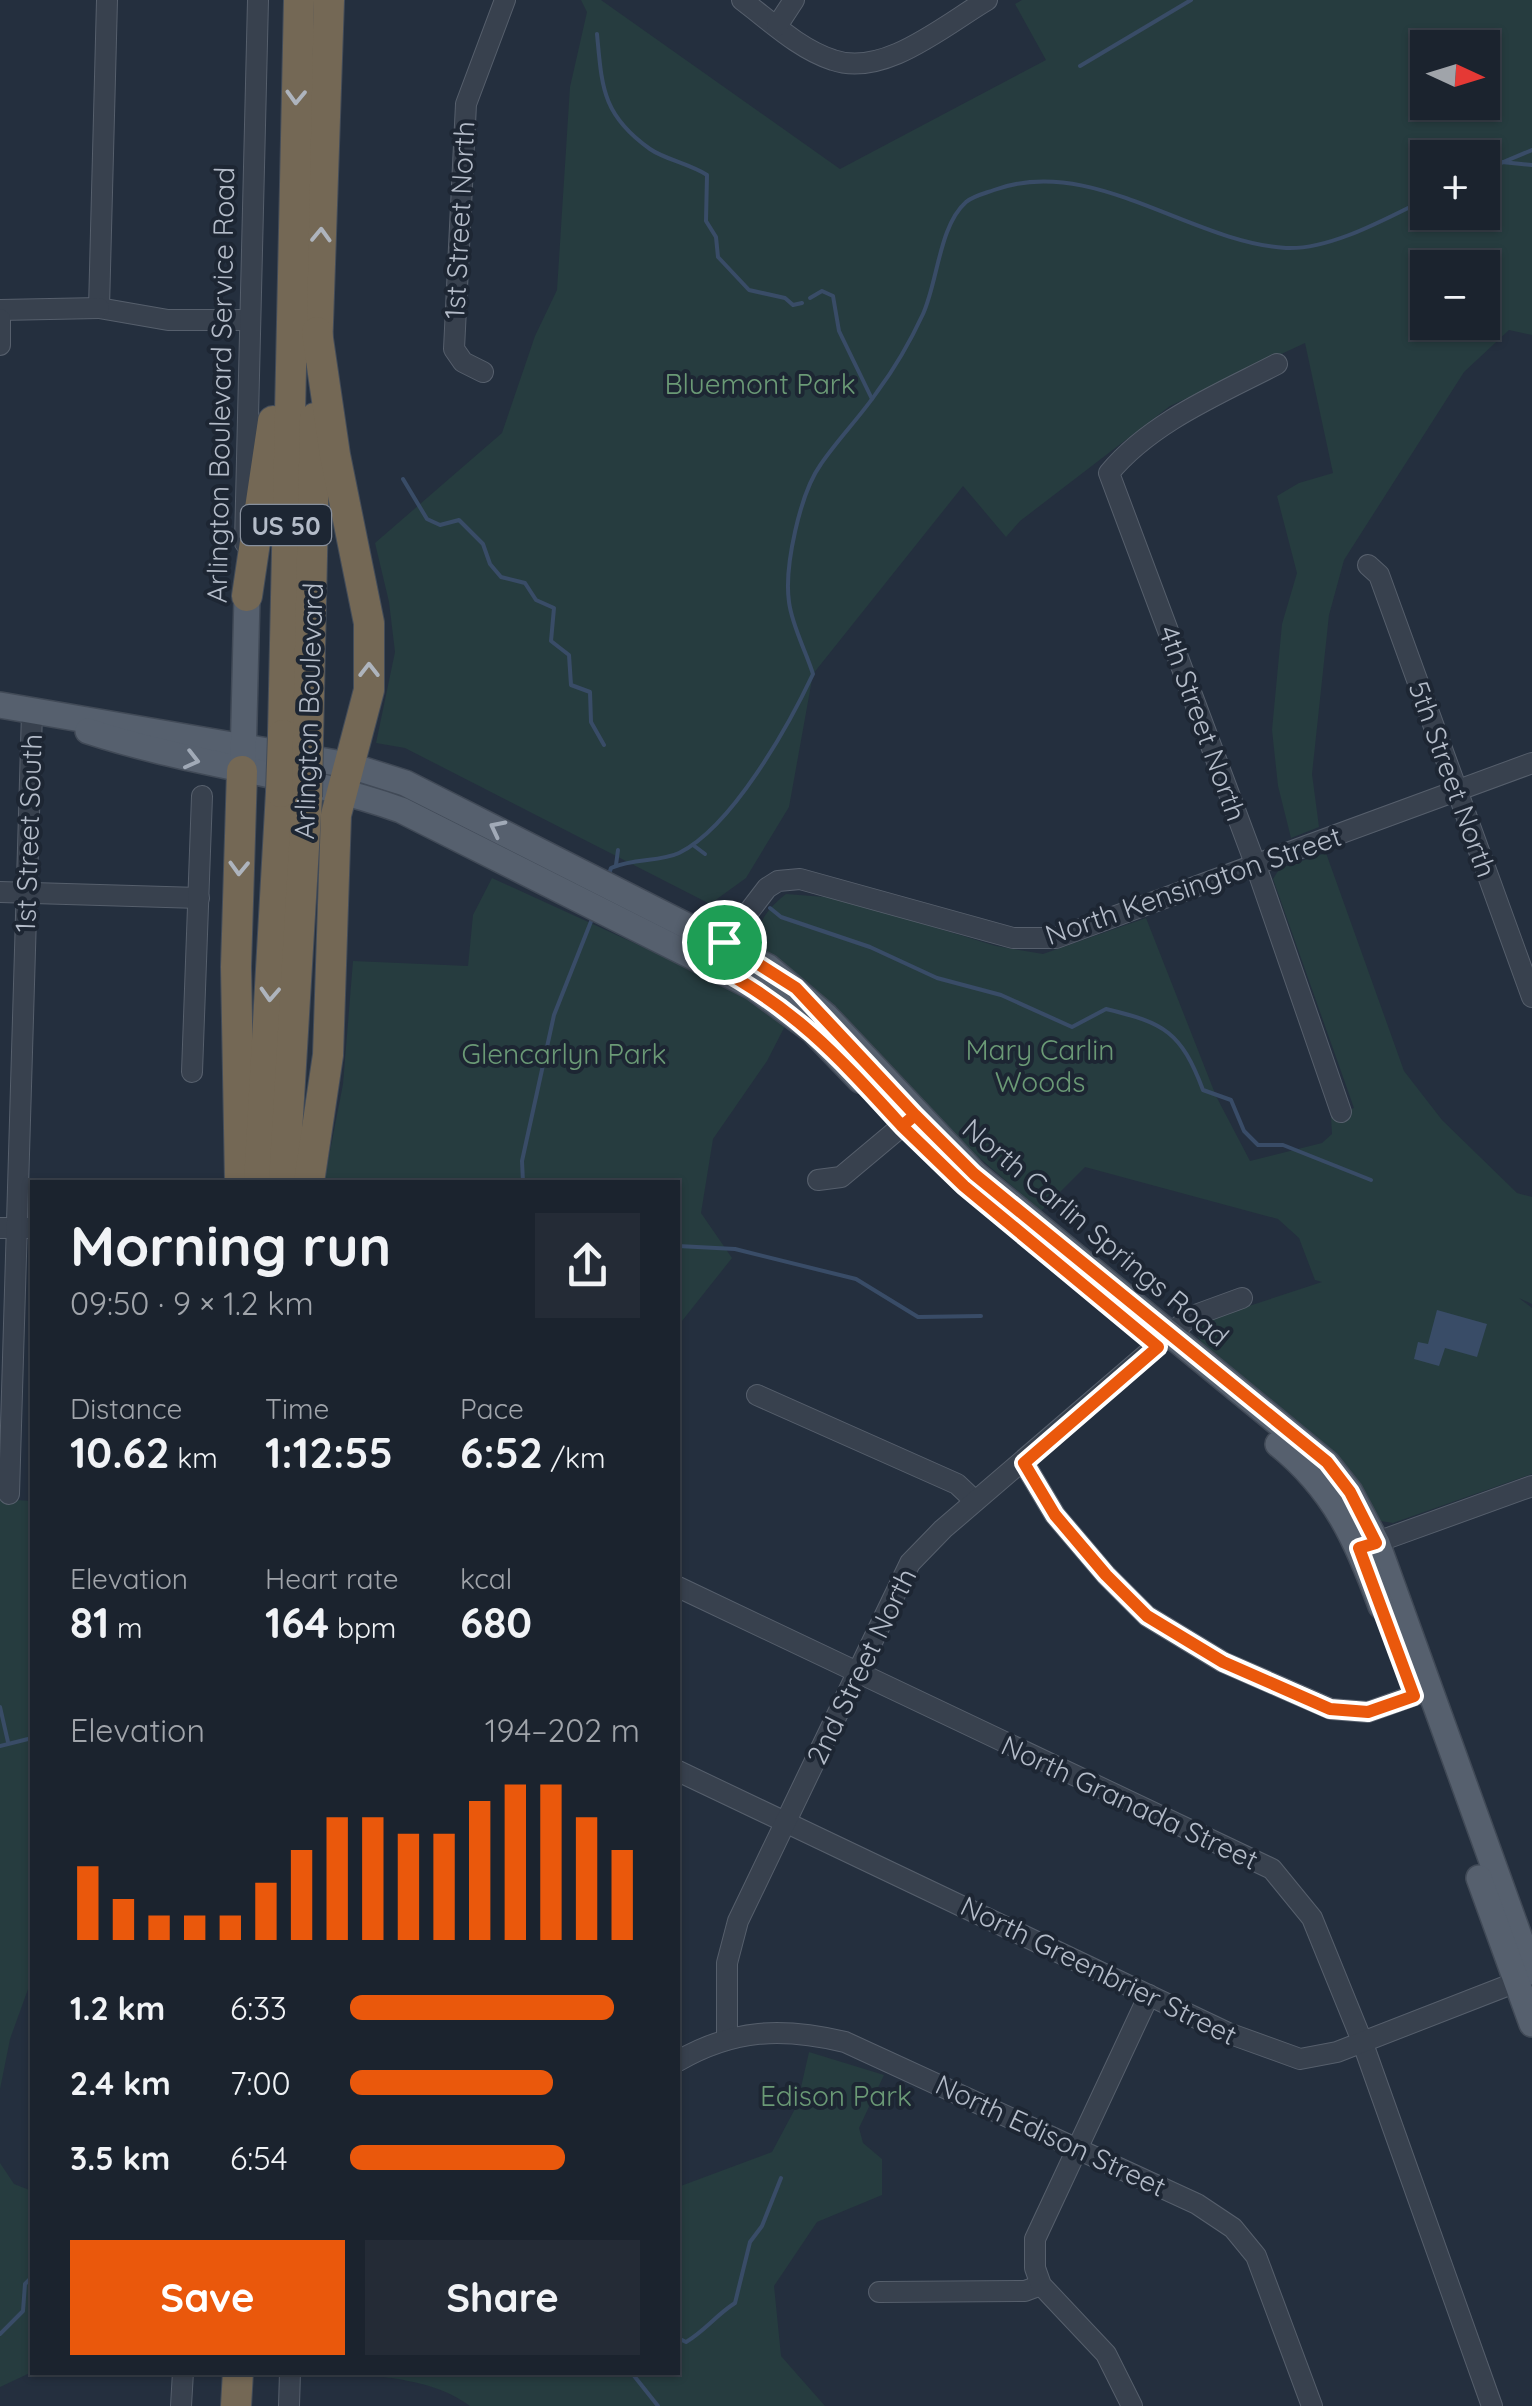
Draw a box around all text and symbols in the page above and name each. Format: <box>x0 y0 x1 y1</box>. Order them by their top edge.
north arrow <box>1410 30 1500 120</box>
map controls <box>1410 30 1500 340</box>
one-way arrow <box>286 90 307 106</box>
street label: 1st Street North <box>436 120 482 320</box>
button: + <box>1410 140 1500 230</box>
street label: Arlington Boulevard Service Road <box>199 167 241 603</box>
one-way arrow <box>310 226 331 242</box>
button: − <box>1410 250 1500 340</box>
park label: Bluemont Park <box>664 366 856 401</box>
road number: US 50 <box>241 505 331 545</box>
street label: Arlington Boulevard <box>286 582 330 840</box>
street label: 4th Street North <box>1151 620 1255 826</box>
one-way arrow <box>358 661 380 676</box>
street label: 5th Street North <box>1401 676 1505 882</box>
street label: 1st Street South <box>7 733 49 933</box>
one-way arrow <box>183 748 200 769</box>
street label: North Kensington Street <box>1040 818 1346 952</box>
one-way arrow <box>489 821 507 840</box>
one-way arrow <box>229 861 250 877</box>
pin <box>682 900 767 985</box>
icon: arrive <box>697 915 752 970</box>
one-way arrow <box>259 986 280 1002</box>
park label: Mary Carlin Woods <box>965 1032 1115 1099</box>
park label: Glencarlyn Park <box>462 1036 666 1071</box>
street label: North Carlin Springs Road <box>956 1110 1236 1354</box>
text: Morning run <box>70 1211 391 1280</box>
button: share <box>535 1213 640 1318</box>
text: 09:50 · 9 × 1.2 km <box>70 1283 314 1323</box>
text: Distance <box>70 1391 182 1426</box>
text: Time <box>265 1391 329 1426</box>
text: Pace <box>460 1391 524 1426</box>
text: 10.62 <box>70 1426 170 1479</box>
text: 1:12:55 <box>265 1426 393 1479</box>
text: 6:52 <box>460 1426 543 1479</box>
text: km <box>170 1440 218 1475</box>
text: /km <box>543 1440 606 1475</box>
text: Elevation <box>70 1561 188 1596</box>
text: Heart rate <box>265 1561 399 1596</box>
text: kcal <box>460 1561 512 1596</box>
street label: 2nd Street North <box>798 1562 924 1770</box>
text: 81 <box>70 1596 109 1649</box>
text: 164 <box>265 1596 329 1649</box>
text: 680 <box>460 1596 532 1649</box>
text: m <box>109 1610 143 1645</box>
text: bpm <box>329 1610 396 1645</box>
text: Elevation <box>70 1710 205 1750</box>
text: 194–202 m <box>485 1710 640 1750</box>
street label: North Granada Street <box>996 1727 1264 1877</box>
street label: North Greenbrier Street <box>955 1888 1243 2052</box>
text: 1.2 km <box>70 1988 165 2028</box>
text: 6:33 <box>230 1988 287 2028</box>
text: 2.4 km <box>70 2063 171 2103</box>
text: 7:00 <box>230 2063 290 2103</box>
street label: North Edison Street <box>930 2066 1172 2204</box>
park label: Edison Park <box>760 2078 912 2113</box>
text: 3.5 km <box>70 2138 170 2178</box>
text: 6:54 <box>230 2138 288 2178</box>
button: Save <box>70 2240 345 2355</box>
button: Share <box>365 2240 640 2355</box>

